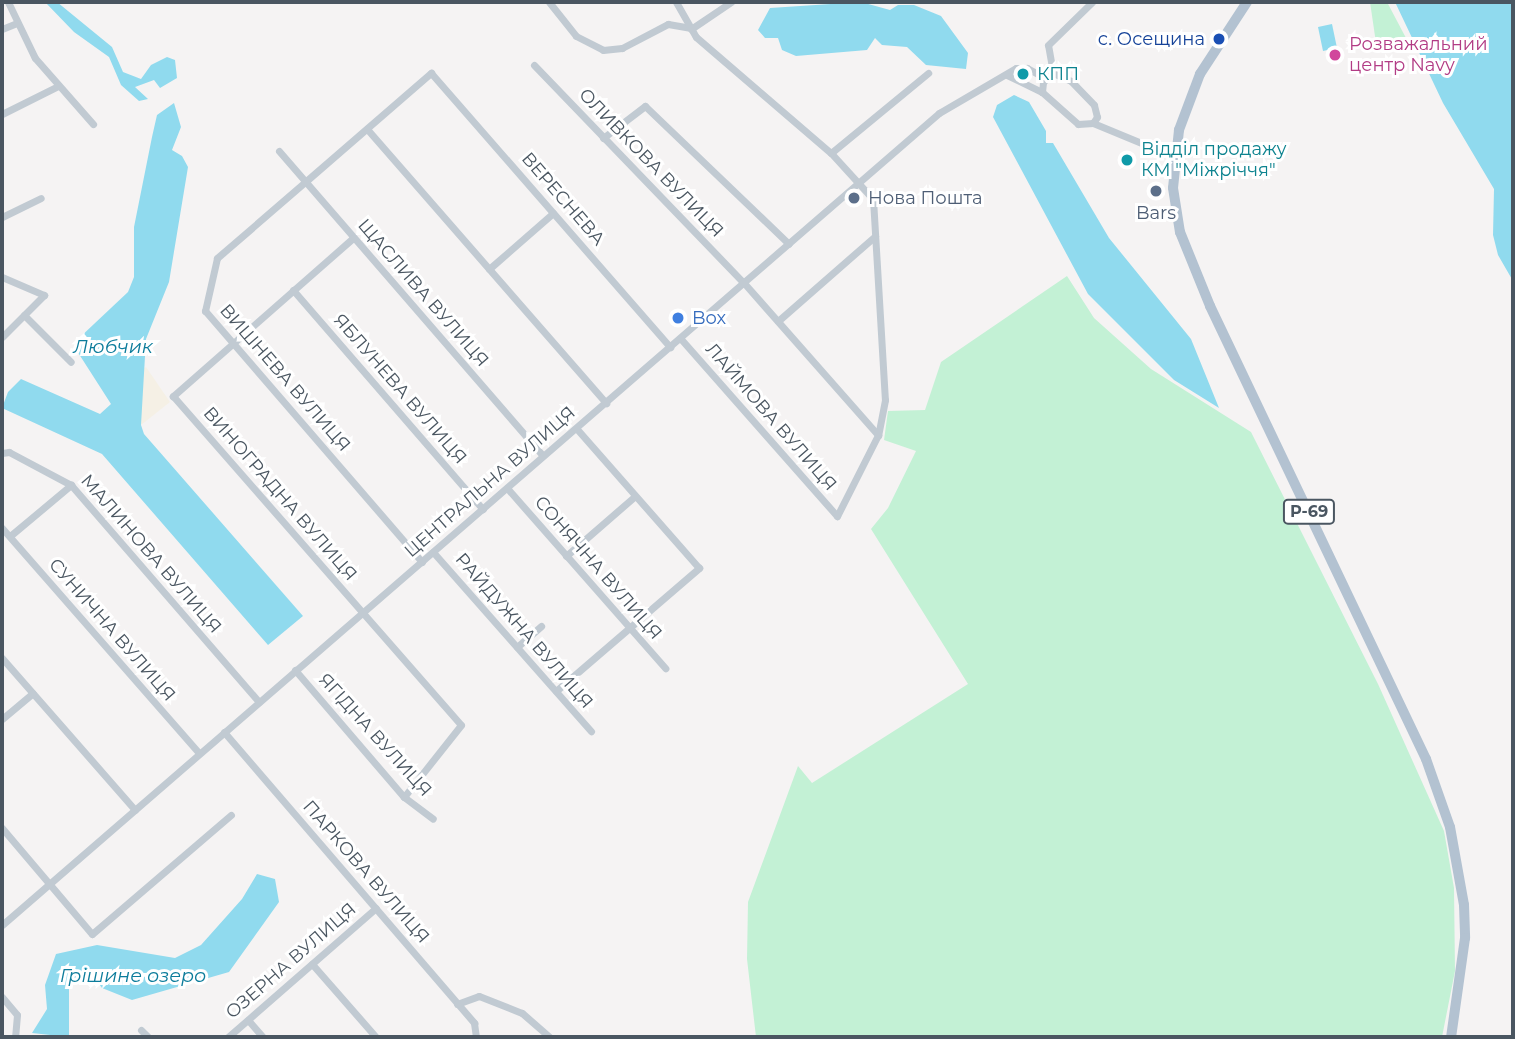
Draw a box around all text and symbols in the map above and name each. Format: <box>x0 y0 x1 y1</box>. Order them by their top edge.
place label: с. Осещина <box>1098 28 1205 50</box>
marker: с. Осещина <box>1211 31 1227 47</box>
place label: Розважальний центр Navy <box>1349 34 1488 76</box>
marker: Розважальний центр Navy <box>1327 47 1343 63</box>
place label: КПП <box>1037 63 1079 85</box>
marker: КПП <box>1015 66 1031 82</box>
street label: ОЛИВКОВА ВУЛИЦЯ <box>574 84 728 242</box>
place label: Відділ продажу КМ "Міжріччя" <box>1141 139 1286 182</box>
street label: ВЕРЕСНЕВА <box>517 148 609 250</box>
marker: Відділ продажу КМ "Міжріччя" <box>1119 152 1135 168</box>
marker: Bars <box>1148 183 1164 199</box>
place label: Нова Пошта <box>868 187 982 209</box>
marker: Нова Пошта <box>846 190 862 206</box>
place label: Bars <box>1136 202 1176 224</box>
street label: ЩАСЛИВА ВУЛИЦЯ <box>353 215 493 371</box>
street label: ВИШНЕВА ВУЛИЦЯ <box>215 300 355 456</box>
place label: Box <box>692 307 726 329</box>
street label: ЯБЛУНЕВА ВУЛИЦЯ <box>329 309 471 469</box>
marker: Box <box>670 310 686 326</box>
water label: Любчик <box>73 336 153 358</box>
street label: ЛАЙМОВА ВУЛИЦЯ <box>701 339 841 495</box>
street label: ЦЕНТРАЛЬНА ВУЛИЦЯ <box>400 402 580 562</box>
street label: ВИНОГРАДНА ВУЛИЦЯ <box>199 403 361 585</box>
street label: МАЛИНОВА ВУЛИЦЯ <box>76 470 226 638</box>
street label: СОНЯЧНА ВУЛИЦЯ <box>530 492 666 644</box>
road number: Р-69 <box>1283 499 1335 524</box>
street label: РАЙДУЖНА ВУЛИЦЯ <box>451 549 597 713</box>
street label: СУНИЧНА ВУЛИЦЯ <box>44 554 180 706</box>
street label: ЯГІДНА ВУЛИЦЯ <box>314 669 436 801</box>
street label: ПАРКОВА ВУЛИЦЯ <box>298 796 434 948</box>
street label: ОЗЕРНА ВУЛИЦЯ <box>221 899 361 1023</box>
water label: Грішине озеро <box>60 965 206 987</box>

